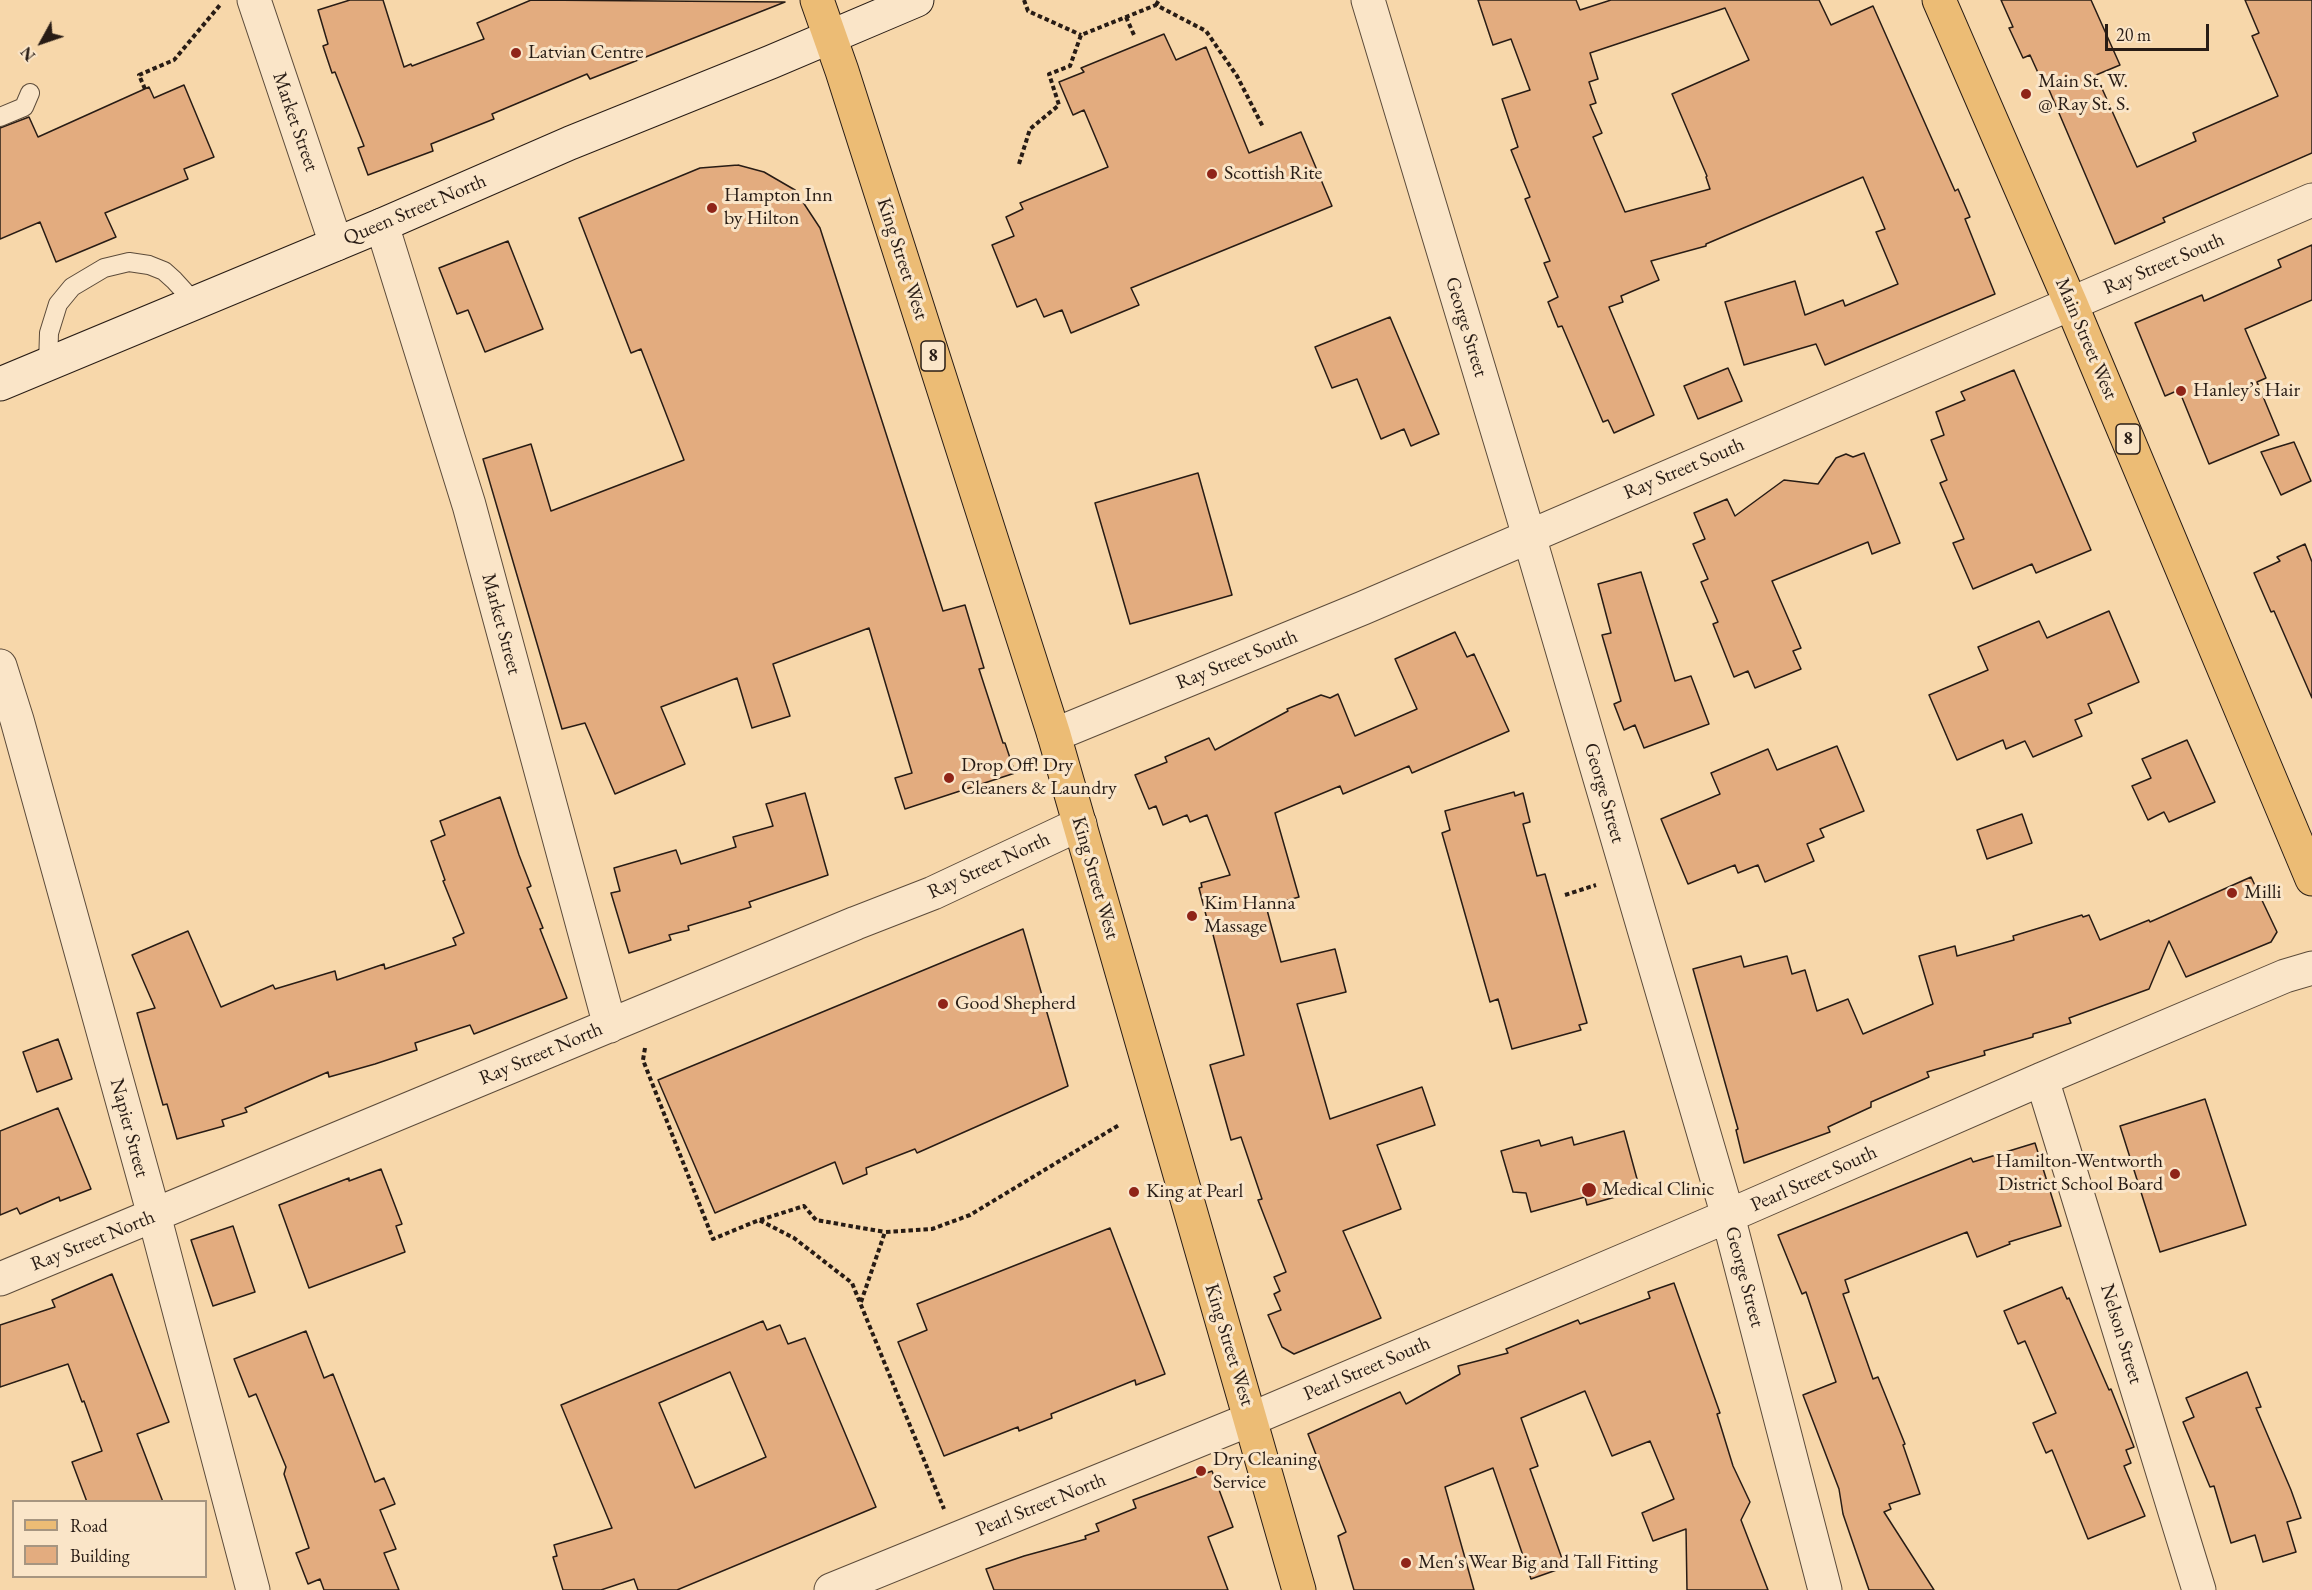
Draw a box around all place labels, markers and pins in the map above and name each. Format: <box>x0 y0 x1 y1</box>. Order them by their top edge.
place label: Latvian Centre <box>528 41 643 65</box>
marker: Latvian Centre <box>509 46 523 60</box>
place label: Main St. W. @ Ray St. S. <box>2038 70 2130 117</box>
marker: Main St. W. @ Ray St. S. <box>2019 87 2033 101</box>
place label: Scottish Rite <box>1224 162 1322 186</box>
marker: Scottish Rite <box>1205 167 1219 181</box>
place label: Hampton Inn by Hilton <box>724 184 833 231</box>
marker: Hampton Inn by Hilton <box>705 201 719 215</box>
place label: Hanley’s Hair <box>2193 379 2300 403</box>
marker: Hanley’s Hair <box>2174 384 2188 398</box>
place label: Drop Off! Dry Cleaners & Laundry <box>961 754 1117 801</box>
marker: Drop Off! Dry Cleaners & Laundry <box>942 771 956 785</box>
place label: Milli <box>2244 881 2281 905</box>
marker: Milli <box>2225 886 2239 900</box>
place label: Kim Hanna Massage <box>1204 892 1295 939</box>
marker: Kim Hanna Massage <box>1185 909 1199 923</box>
place label: Good Shepherd <box>955 992 1076 1016</box>
marker: Good Shepherd <box>936 997 950 1011</box>
place label: Hamilton-Wentworth District School Board <box>1995 1150 2163 1197</box>
marker: Hamilton-Wentworth District School Board <box>2168 1167 2182 1181</box>
place label: Medical Clinic <box>1602 1178 1714 1202</box>
place label: King at Pearl <box>1146 1180 1243 1204</box>
marker: Medical Clinic <box>1580 1181 1598 1199</box>
marker: King at Pearl <box>1127 1185 1141 1199</box>
place label: Dry Cleaning Service <box>1213 1448 1317 1495</box>
marker: Dry Cleaning Service <box>1194 1464 1208 1478</box>
place label: Men's Wear Big and Tall Fitting <box>1418 1551 1658 1575</box>
marker: Men's Wear Big and Tall Fitting <box>1399 1556 1413 1570</box>

